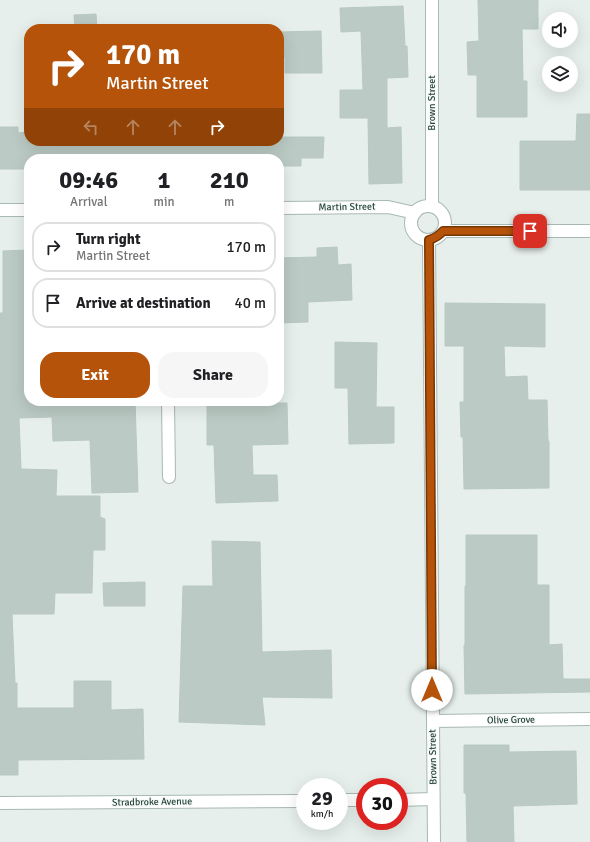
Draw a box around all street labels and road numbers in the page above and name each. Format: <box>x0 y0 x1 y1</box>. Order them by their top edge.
street label: Brown Street <box>426 75 438 131</box>
street label: Martin Street <box>318 200 376 213</box>
street label: Olive Grove <box>487 714 535 726</box>
street label: Brown Street <box>427 729 439 785</box>
street label: Stradbroke Avenue <box>112 795 192 809</box>

